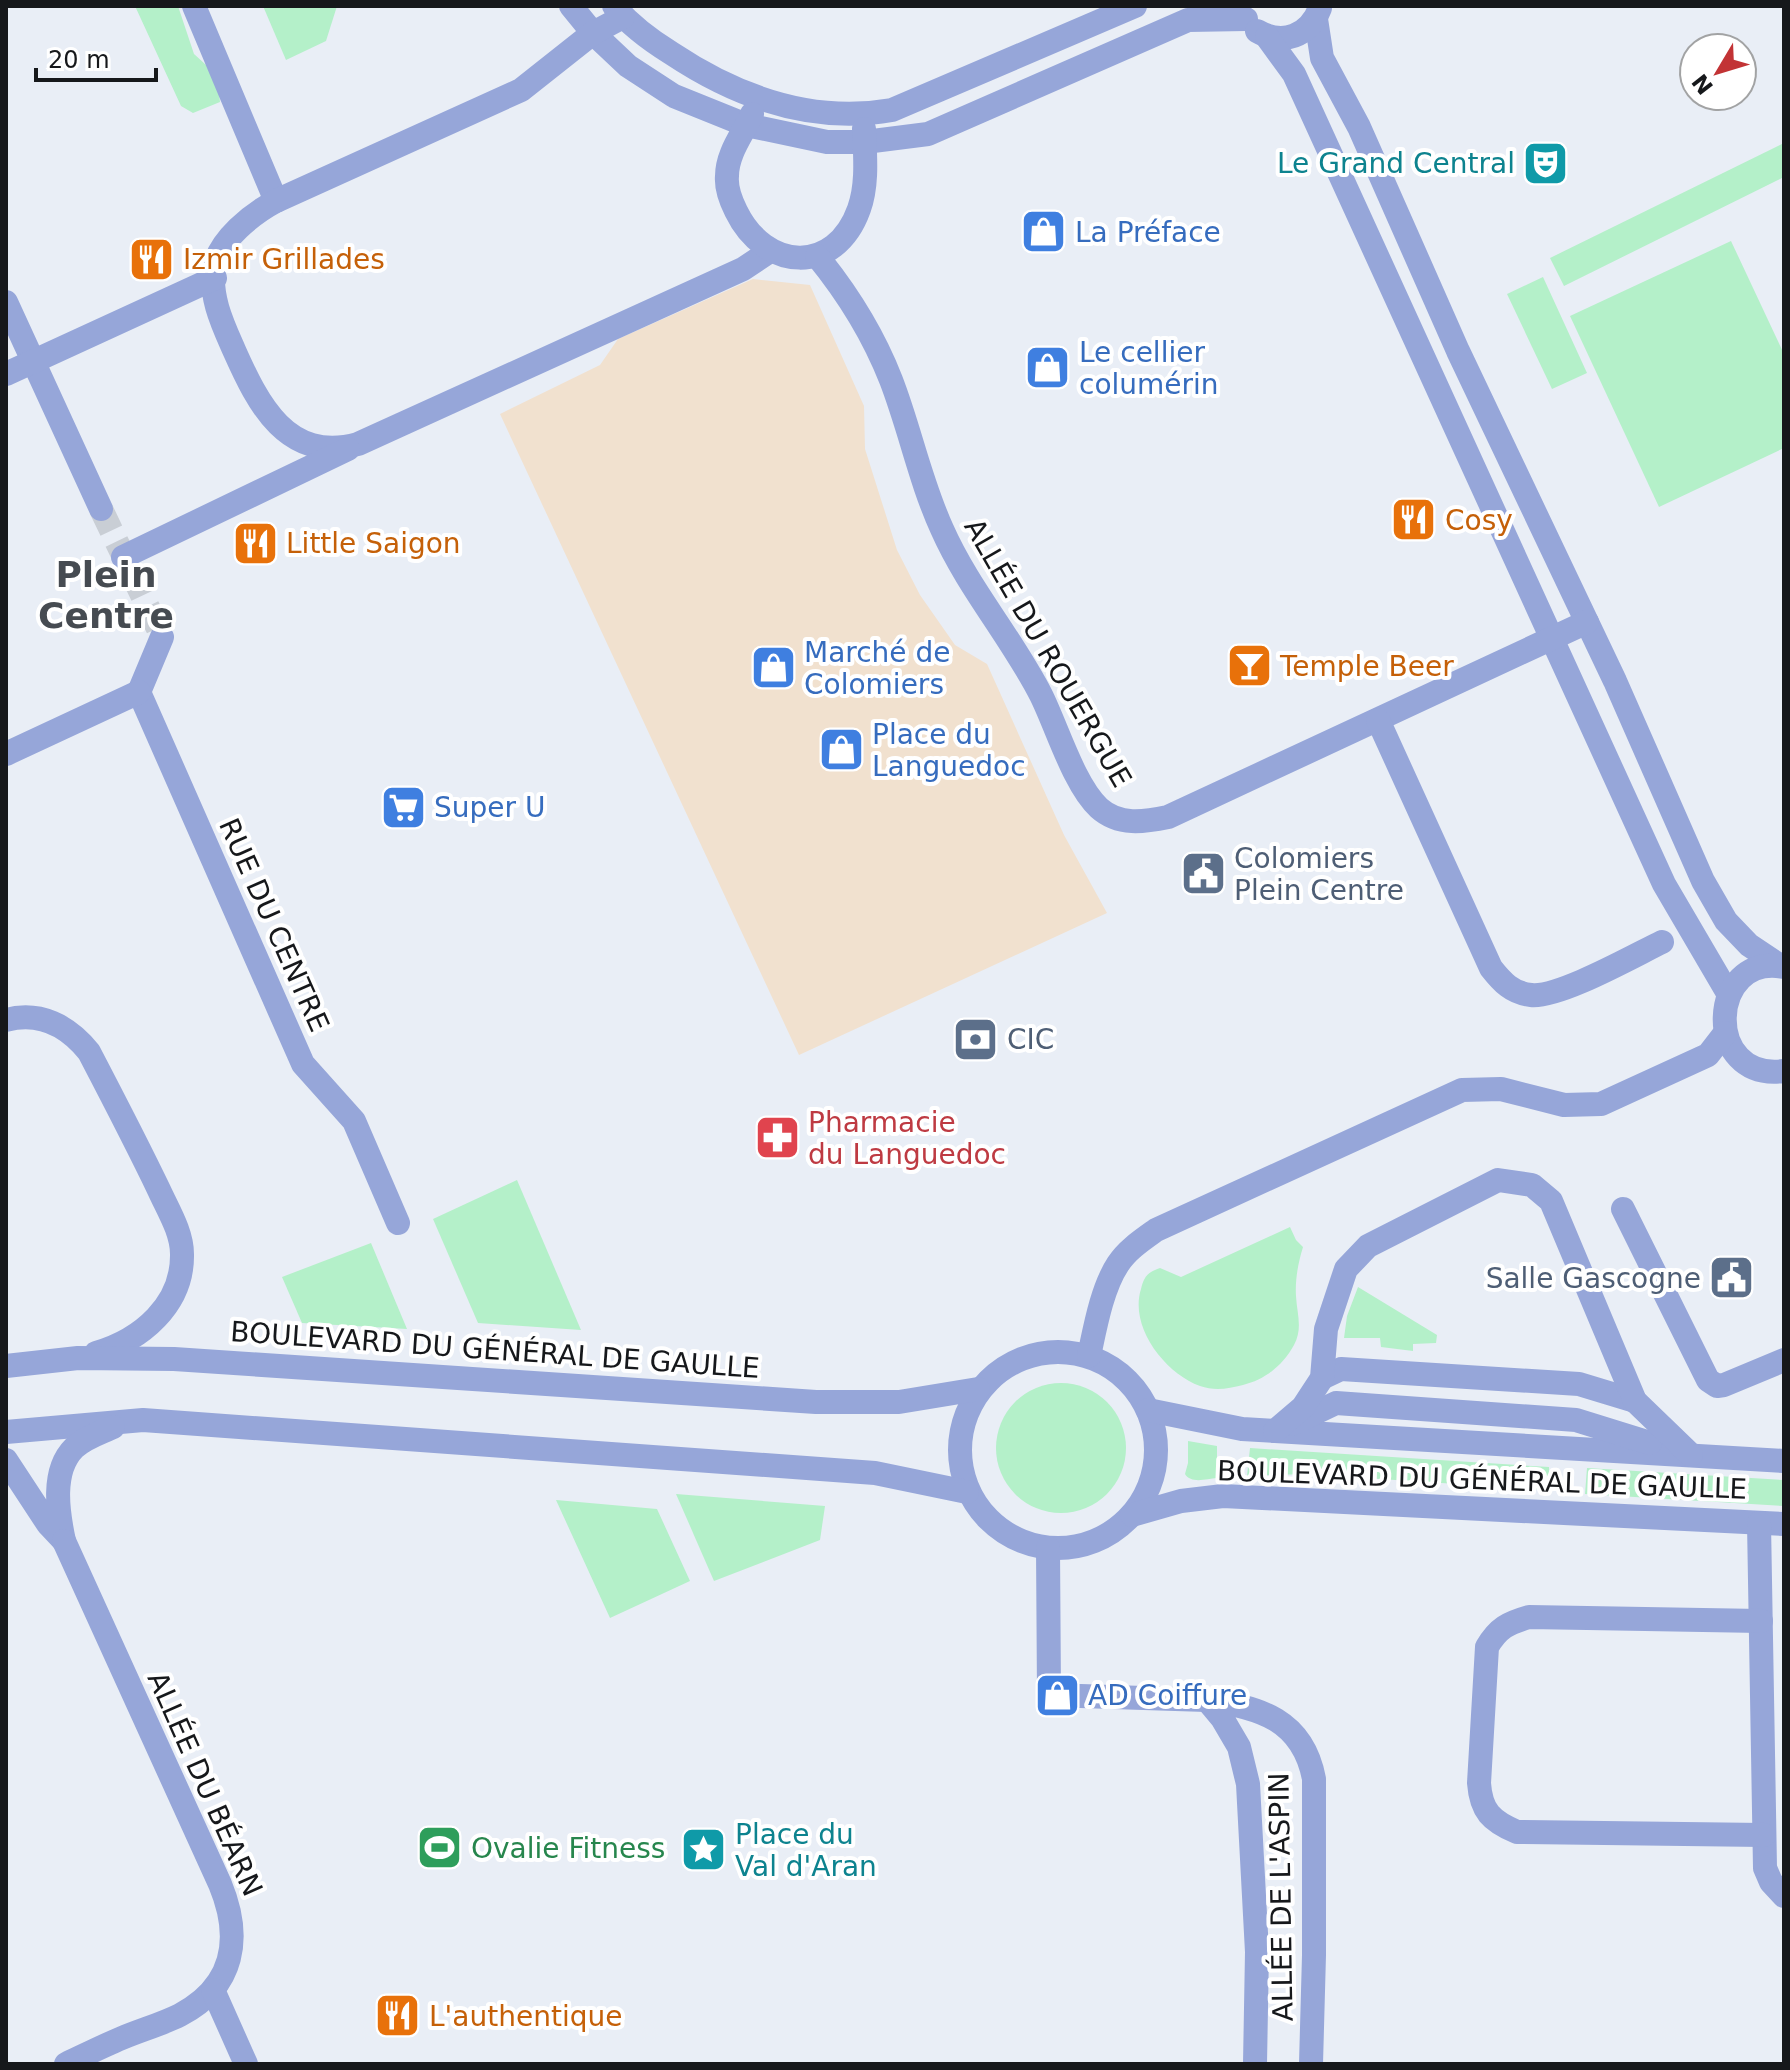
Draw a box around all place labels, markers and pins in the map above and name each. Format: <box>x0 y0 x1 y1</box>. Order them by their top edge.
theatre icon: Le Grand Central <box>1522 139 1570 187</box>
place label: Le Grand Central <box>1277 147 1515 180</box>
shop icon: La Préface <box>1020 208 1068 256</box>
place label: La Préface <box>1075 216 1221 249</box>
restaurant icon: Izmir Grillades <box>128 235 176 283</box>
place label: Izmir Grillades <box>183 243 385 276</box>
place label: Le cellier columérin <box>1079 336 1219 401</box>
shop icon: Le cellier columérin <box>1024 344 1072 392</box>
restaurant icon: Cosy <box>1390 496 1438 544</box>
place label: Cosy <box>1445 504 1513 537</box>
restaurant icon: Little Saigon <box>231 519 279 567</box>
place label: Little Saigon <box>286 527 461 560</box>
place label: Marché de Colomiers <box>804 636 950 701</box>
bar icon: Temple Beer <box>1225 642 1273 690</box>
shop icon: Marché de Colomiers <box>749 644 797 692</box>
place label: Temple Beer <box>1279 650 1454 683</box>
place label: Place du Languedoc <box>872 718 1026 783</box>
shop icon: Place du Languedoc <box>817 726 865 774</box>
supermarket icon: Super U <box>379 783 427 831</box>
place label: Super U <box>434 791 545 824</box>
place label: Colomiers Plein Centre <box>1234 842 1404 907</box>
public building icon: Colomiers Plein Centre <box>1179 850 1227 898</box>
bank icon: CIC <box>952 1015 1000 1063</box>
place label: CIC <box>1007 1023 1054 1056</box>
place label: Pharmacie du Languedoc <box>808 1106 1006 1171</box>
pharmacy icon: Pharmacie du Languedoc <box>753 1114 801 1162</box>
public building icon: Salle Gascogne <box>1708 1254 1756 1302</box>
place label: Salle Gascogne <box>1486 1262 1701 1295</box>
shop icon: AD Coiffure <box>1033 1671 1081 1719</box>
place label: AD Coiffure <box>1088 1679 1247 1712</box>
place label: Place du Val d'Aran <box>735 1818 877 1883</box>
sports icon: Ovalie Fitness <box>416 1824 464 1872</box>
place icon: Place du Val d'Aran <box>680 1826 728 1874</box>
place label: Ovalie Fitness <box>471 1832 665 1865</box>
restaurant icon: L'authentique <box>374 1992 422 2040</box>
place label: L'authentique <box>429 2000 622 2033</box>

